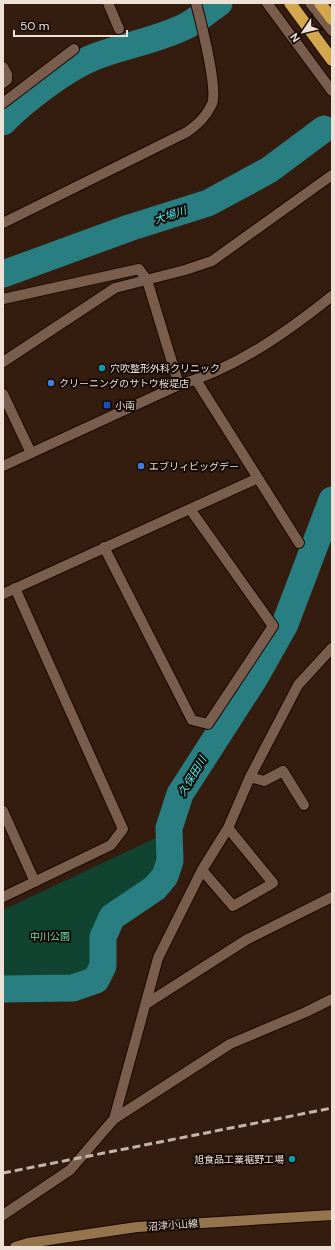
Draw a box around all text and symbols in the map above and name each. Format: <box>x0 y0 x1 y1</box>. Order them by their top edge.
scale bar <box>14 12 127 38</box>
north arrow <box>283 12 323 52</box>
text: 50 m <box>20 18 49 34</box>
text: N <box>287 30 303 45</box>
water label: 大場川 <box>152 203 189 227</box>
place label: 穴吹整形外科クリニック <box>110 362 220 375</box>
marker: 穴吹整形外科クリニック <box>97 363 107 373</box>
place label: クリーニングのサトウ桜堤店 <box>59 377 189 390</box>
marker: クリーニングのサトウ桜堤店 <box>46 378 56 388</box>
place label: 小南 <box>115 399 135 412</box>
marker: 小南 <box>102 400 112 410</box>
place label: エブリィビッグデー <box>149 460 239 473</box>
marker: エブリィビッグデー <box>136 461 146 471</box>
water label: 久保田川 <box>175 753 210 798</box>
park label: 中川公園 <box>30 930 70 943</box>
place label: 旭食品工業裾野工場 <box>194 1153 284 1166</box>
marker: 旭食品工業裾野工場 <box>287 1154 297 1164</box>
street label: 沼津小山線 <box>148 1217 198 1233</box>

